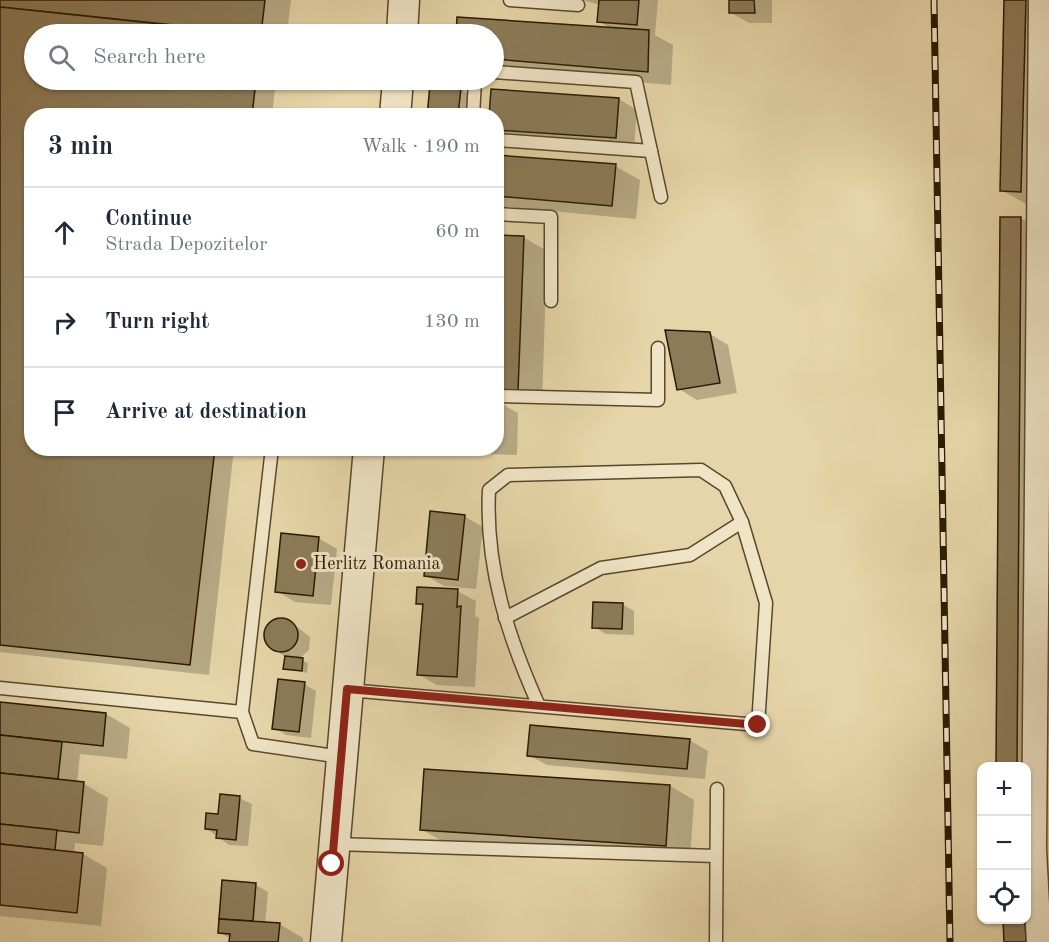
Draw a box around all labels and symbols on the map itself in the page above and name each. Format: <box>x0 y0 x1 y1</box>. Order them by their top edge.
place label: Herlitz Romania <box>313 555 440 573</box>
marker: Herlitz Romania <box>294 557 308 571</box>
route end <box>744 711 770 737</box>
route start <box>318 850 344 876</box>

